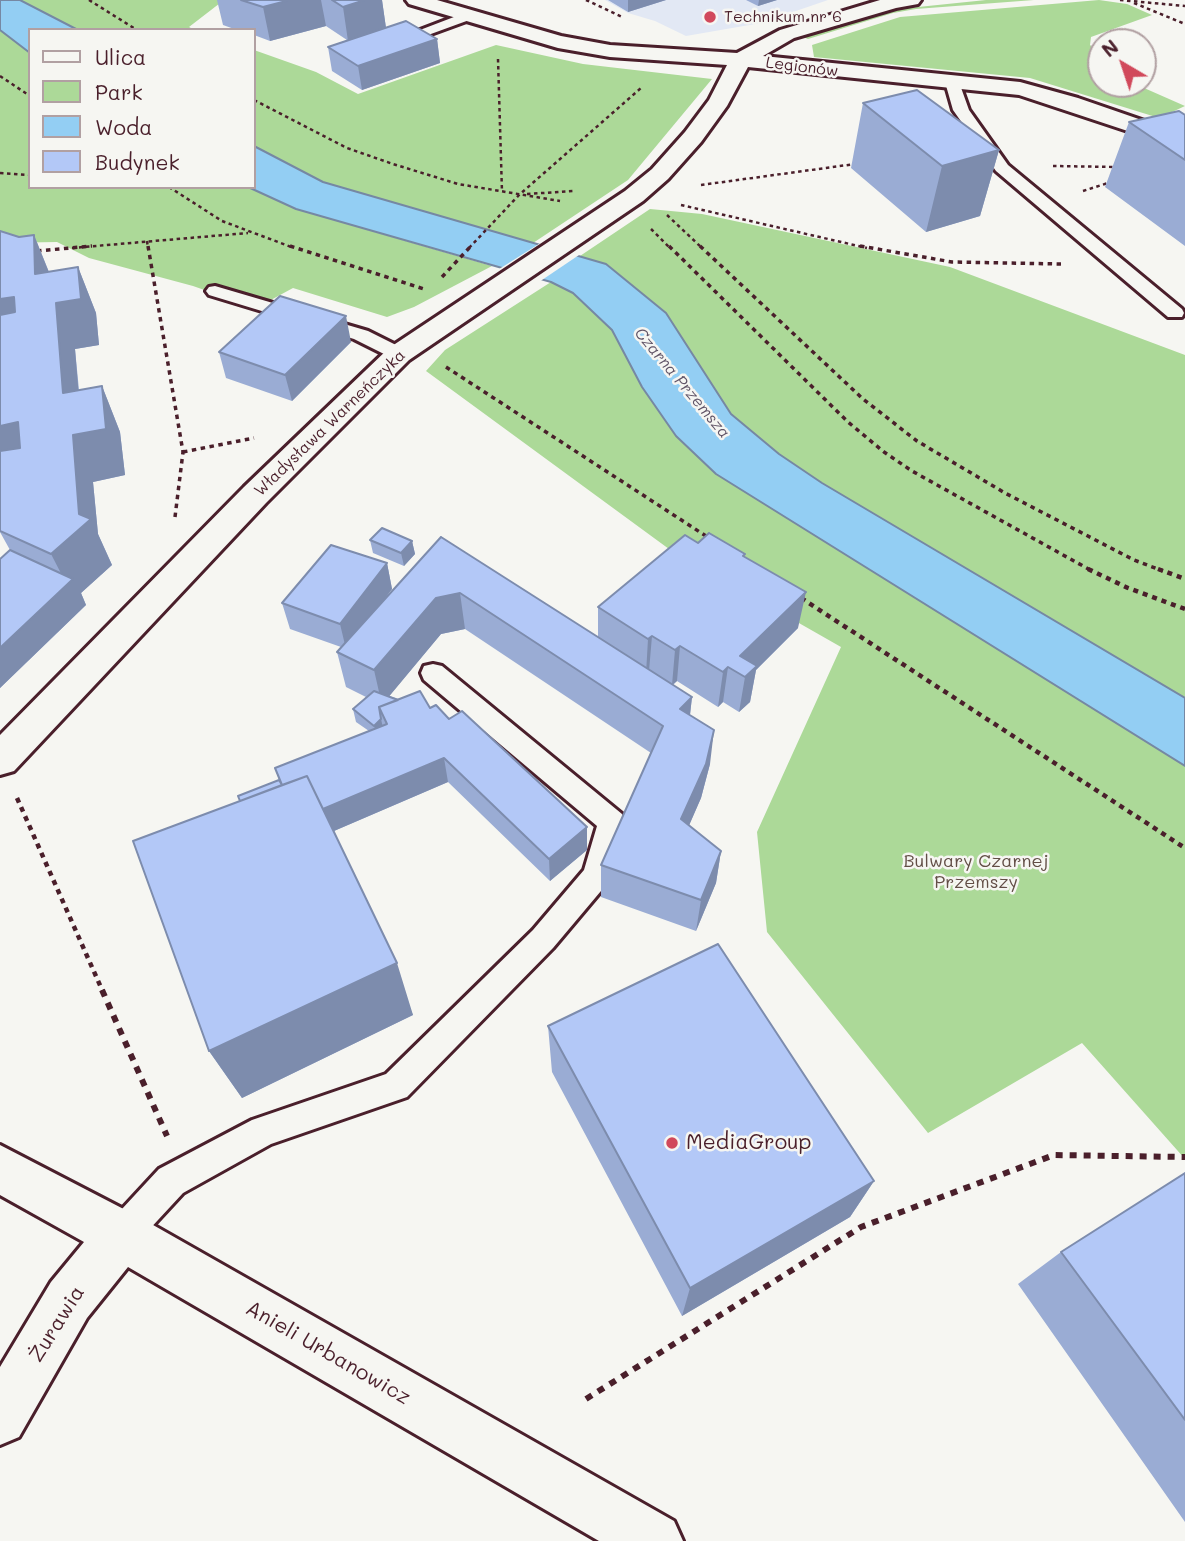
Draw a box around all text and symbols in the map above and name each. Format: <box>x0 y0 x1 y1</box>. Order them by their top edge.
place label: Technikum nr 6 <box>724 7 842 27</box>
marker: Technikum nr 6 <box>702 9 718 25</box>
legend <box>28 28 256 189</box>
north arrow <box>1087 28 1157 98</box>
text: N <box>1096 34 1123 62</box>
text: Ulica <box>95 43 146 70</box>
street label: Legionów <box>765 53 839 81</box>
text: Park <box>95 78 143 105</box>
text: Woda <box>95 113 152 140</box>
text: Budynek <box>95 148 180 175</box>
water label: Czarna Przemsza <box>630 324 734 442</box>
street label: Władysława Warneńczyka <box>250 346 410 500</box>
park label: Bulwary Czarnej Przemszy <box>903 850 1049 892</box>
place label: MediaGroup <box>686 1130 812 1156</box>
marker: MediaGroup <box>664 1135 680 1151</box>
street label: Żurawia <box>24 1281 90 1367</box>
street label: Anieli Urbanowicz <box>241 1296 415 1410</box>

